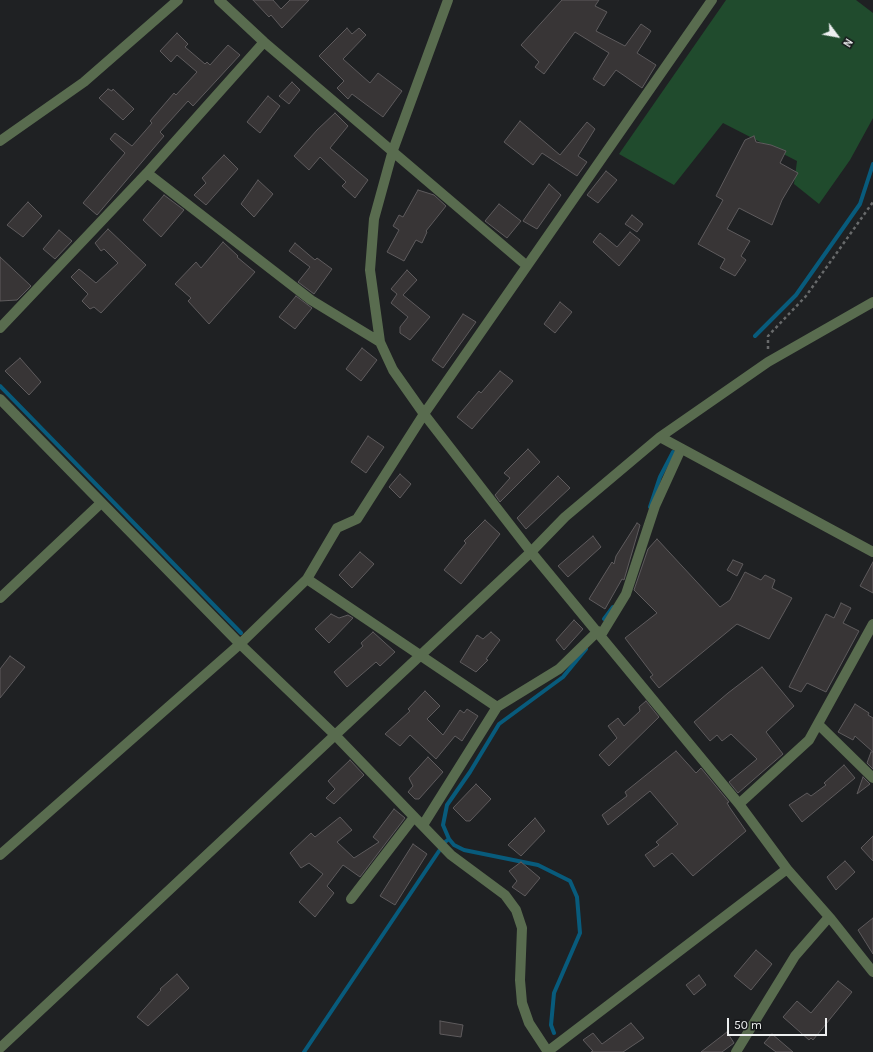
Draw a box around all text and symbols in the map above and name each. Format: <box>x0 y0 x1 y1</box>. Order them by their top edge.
north arrow <box>817 16 857 56</box>
text: N <box>840 36 855 49</box>
scale bar <box>729 1010 829 1036</box>
text: 50 m <box>734 1018 762 1032</box>

